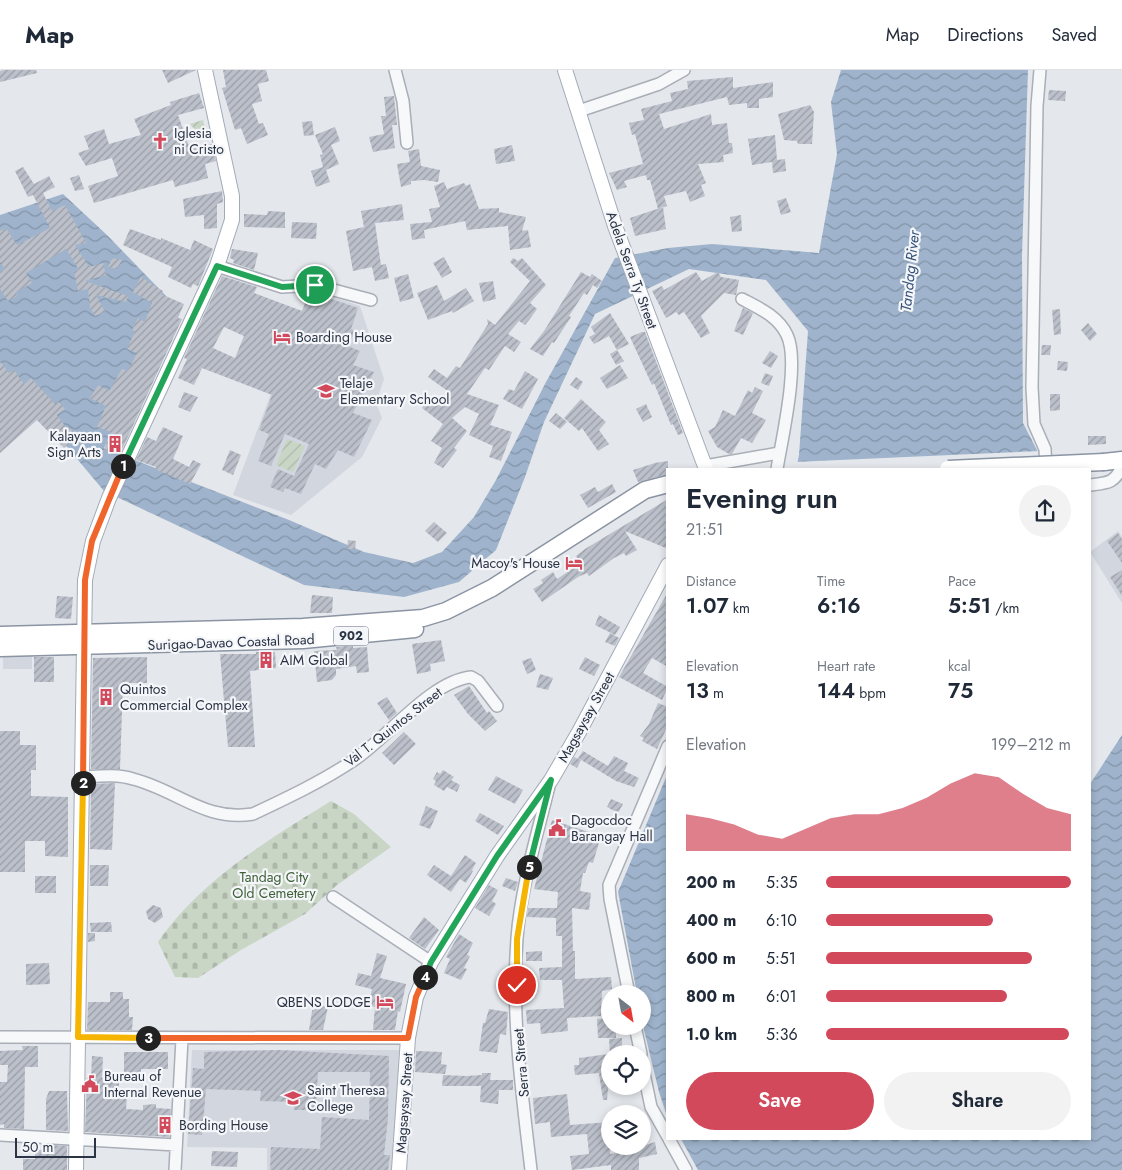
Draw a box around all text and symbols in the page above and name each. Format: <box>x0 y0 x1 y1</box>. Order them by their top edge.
text: Map <box>25 17 74 52</box>
text: Map <box>886 22 919 48</box>
text: Directions <box>947 22 1023 48</box>
text: Saved <box>1051 22 1097 48</box>
place label: Iglesia ni Cristo <box>174 123 224 159</box>
church icon: Iglesia ni Cristo <box>150 131 170 151</box>
street label: Adela Serra Ty Street <box>601 208 663 332</box>
water label: Tandag River <box>895 228 925 313</box>
pin <box>294 264 336 306</box>
icon: arrive <box>301 271 329 299</box>
hotel icon: Boarding House <box>272 327 292 347</box>
place label: Boarding House <box>296 327 392 347</box>
place label: Telaje Elementary School <box>340 373 450 409</box>
school or university icon: Telaje Elementary School <box>316 381 336 401</box>
place label: Kalayaan Sign Arts <box>47 426 101 462</box>
building icon: Kalayaan Sign Arts <box>105 434 125 454</box>
pin: 1 <box>110 454 136 478</box>
text: 1 <box>120 456 127 476</box>
text: Evening run <box>686 478 838 519</box>
button: share <box>1019 485 1071 537</box>
text: 21:51 <box>686 518 723 541</box>
place label: Macoy's House <box>471 553 560 573</box>
hotel icon: Macoy's House <box>564 553 584 573</box>
text: Distance <box>686 571 736 591</box>
text: Time <box>817 571 845 591</box>
text: Pace <box>948 571 976 591</box>
text: 1.07 <box>686 591 729 621</box>
text: 6:16 <box>817 591 861 621</box>
text: 5:51 <box>948 591 991 621</box>
text: km <box>729 598 750 618</box>
text: /km <box>991 598 1019 618</box>
road number: 902 <box>334 626 368 646</box>
street label: Surigao-Davao Coastal Road <box>147 629 315 655</box>
building icon: AIM Global <box>256 650 276 670</box>
place label: AIM Global <box>280 650 348 670</box>
text: Elevation <box>686 656 739 676</box>
text: Heart rate <box>817 656 875 676</box>
text: kcal <box>948 656 971 676</box>
street label: Magsaysay Street <box>553 668 619 766</box>
text: 13 <box>686 676 709 706</box>
text: 144 <box>817 676 855 706</box>
text: 75 <box>948 676 973 706</box>
place label: Quintos Commercial Complex <box>120 679 248 715</box>
street label: Val T. Quintos Street <box>340 682 447 772</box>
text: m <box>709 683 724 703</box>
text: bpm <box>855 683 886 703</box>
building icon: Quintos Commercial Complex <box>96 687 116 707</box>
text: Elevation <box>686 733 746 756</box>
text: 199–212 m <box>991 733 1071 756</box>
pin: 2 <box>70 770 96 796</box>
text: 2 <box>79 773 88 793</box>
place label: Dagocdoc Barangay Hall <box>571 810 653 846</box>
public building icon: Dagocdoc Barangay Hall <box>547 818 567 838</box>
pin: 5 <box>516 854 542 880</box>
text: 5 <box>525 857 534 877</box>
park label: Tandag City Old Cemetery <box>232 867 317 903</box>
text: 200 m <box>686 871 736 894</box>
text: 5:35 <box>766 871 798 894</box>
text: 400 m <box>686 909 736 932</box>
text: 6:10 <box>766 909 797 932</box>
text: 600 m <box>686 947 736 970</box>
text: 5:51 <box>766 947 796 970</box>
pin: 4 <box>412 964 438 990</box>
pin <box>496 964 538 1006</box>
text: 4 <box>421 967 430 987</box>
icon: check <box>503 971 531 999</box>
north arrow <box>601 985 651 1035</box>
map controls <box>601 985 651 1155</box>
text: 800 m <box>686 985 735 1008</box>
text: 6:01 <box>766 985 797 1008</box>
place label: QBENS LODGE <box>277 992 371 1012</box>
hotel icon: QBENS LODGE <box>375 992 395 1012</box>
text: 1.0 km <box>686 1023 737 1046</box>
text: 5:36 <box>766 1023 798 1046</box>
pin: 3 <box>136 1026 160 1050</box>
street label: Serra Street <box>508 1027 534 1098</box>
text: 3 <box>144 1028 153 1048</box>
button: locate <box>601 1045 651 1095</box>
street label: Magsaysay Street <box>391 1051 418 1154</box>
place label: Bureau of Internal Revenue <box>104 1066 202 1102</box>
button: Save <box>686 1072 874 1130</box>
button: Share <box>884 1072 1071 1130</box>
public building icon: Bureau of Internal Revenue <box>80 1074 100 1094</box>
place label: Saint Theresa College <box>307 1080 385 1116</box>
school or university icon: Saint Theresa College <box>283 1088 303 1108</box>
button: layers <box>601 1105 651 1155</box>
building icon: Bording House <box>155 1115 175 1135</box>
place label: Bording House <box>179 1115 268 1135</box>
scale bar <box>15 1135 96 1158</box>
text: 50 m <box>22 1137 53 1157</box>

